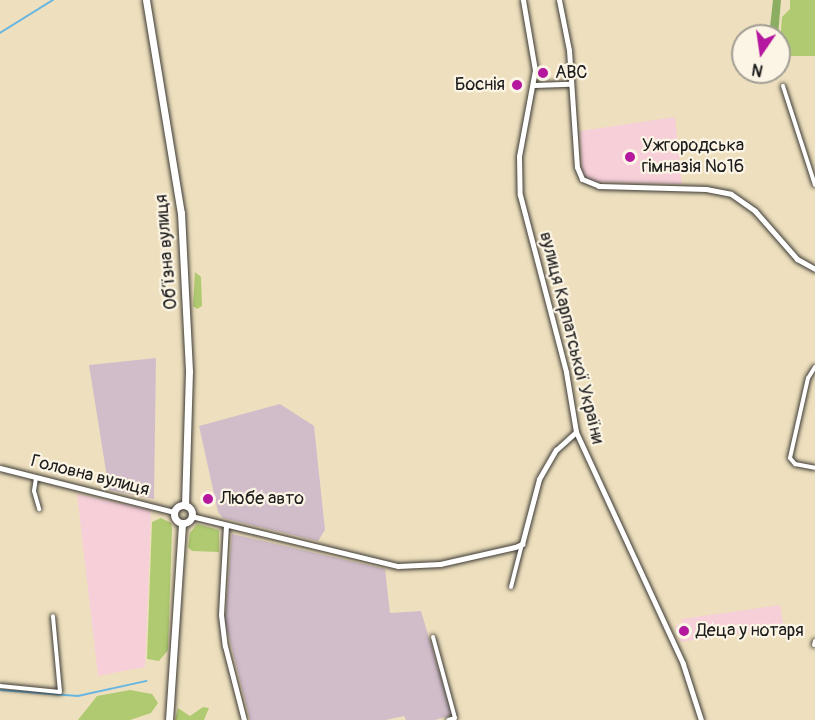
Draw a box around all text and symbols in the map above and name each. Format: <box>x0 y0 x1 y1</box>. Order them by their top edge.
north arrow <box>731 24 791 84</box>
text: N <box>750 59 765 81</box>
place label: ABC <box>555 62 587 84</box>
marker: ABC <box>536 66 550 80</box>
place label: Боснія <box>455 74 505 96</box>
marker: Боснія <box>510 78 524 92</box>
place label: Ужгородська гімназія №16 <box>642 136 744 178</box>
marker: Ужгородська гімназія №16 <box>623 150 637 164</box>
street label: Обʼїзна вулиця <box>151 193 183 311</box>
street label: вулиця Карпатської України <box>534 230 608 446</box>
street label: Головна вулиця <box>29 451 151 501</box>
place label: Любе авто <box>220 488 304 510</box>
marker: Любе авто <box>201 492 215 506</box>
place label: Деца у нотаря <box>696 620 804 642</box>
marker: Деца у нотаря <box>677 624 691 638</box>

